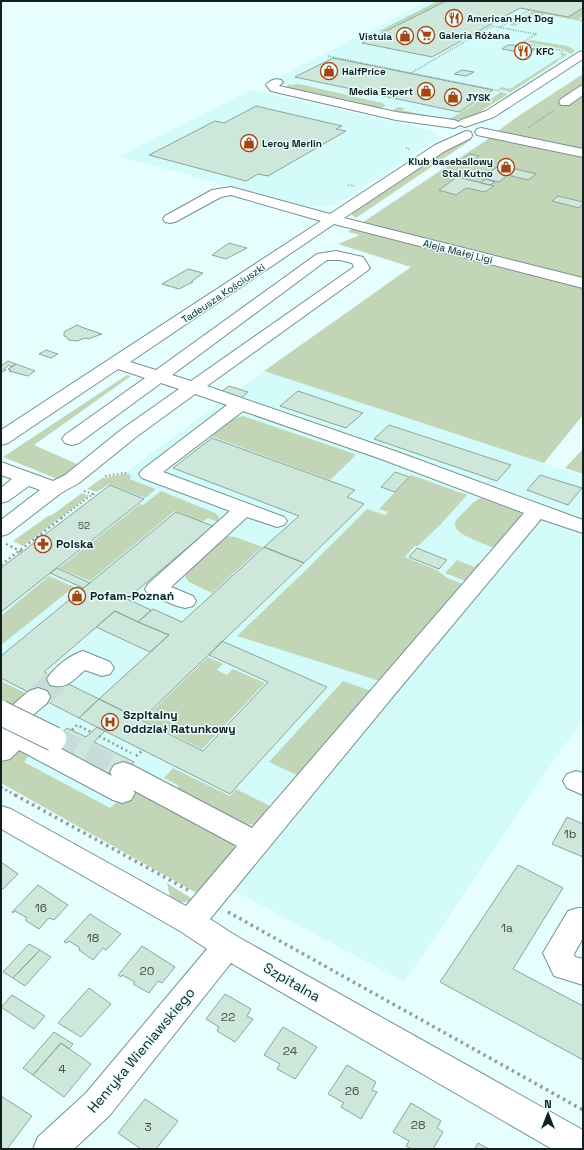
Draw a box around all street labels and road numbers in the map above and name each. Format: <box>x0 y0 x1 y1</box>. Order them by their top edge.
street label: Aleja Małej Ligi <box>422 237 494 266</box>
street label: Tadeusza Kościuszki <box>179 261 268 326</box>
street label: Szpitalna <box>260 958 324 1006</box>
street label: Henryka Wieniawskiego <box>83 984 199 1116</box>

